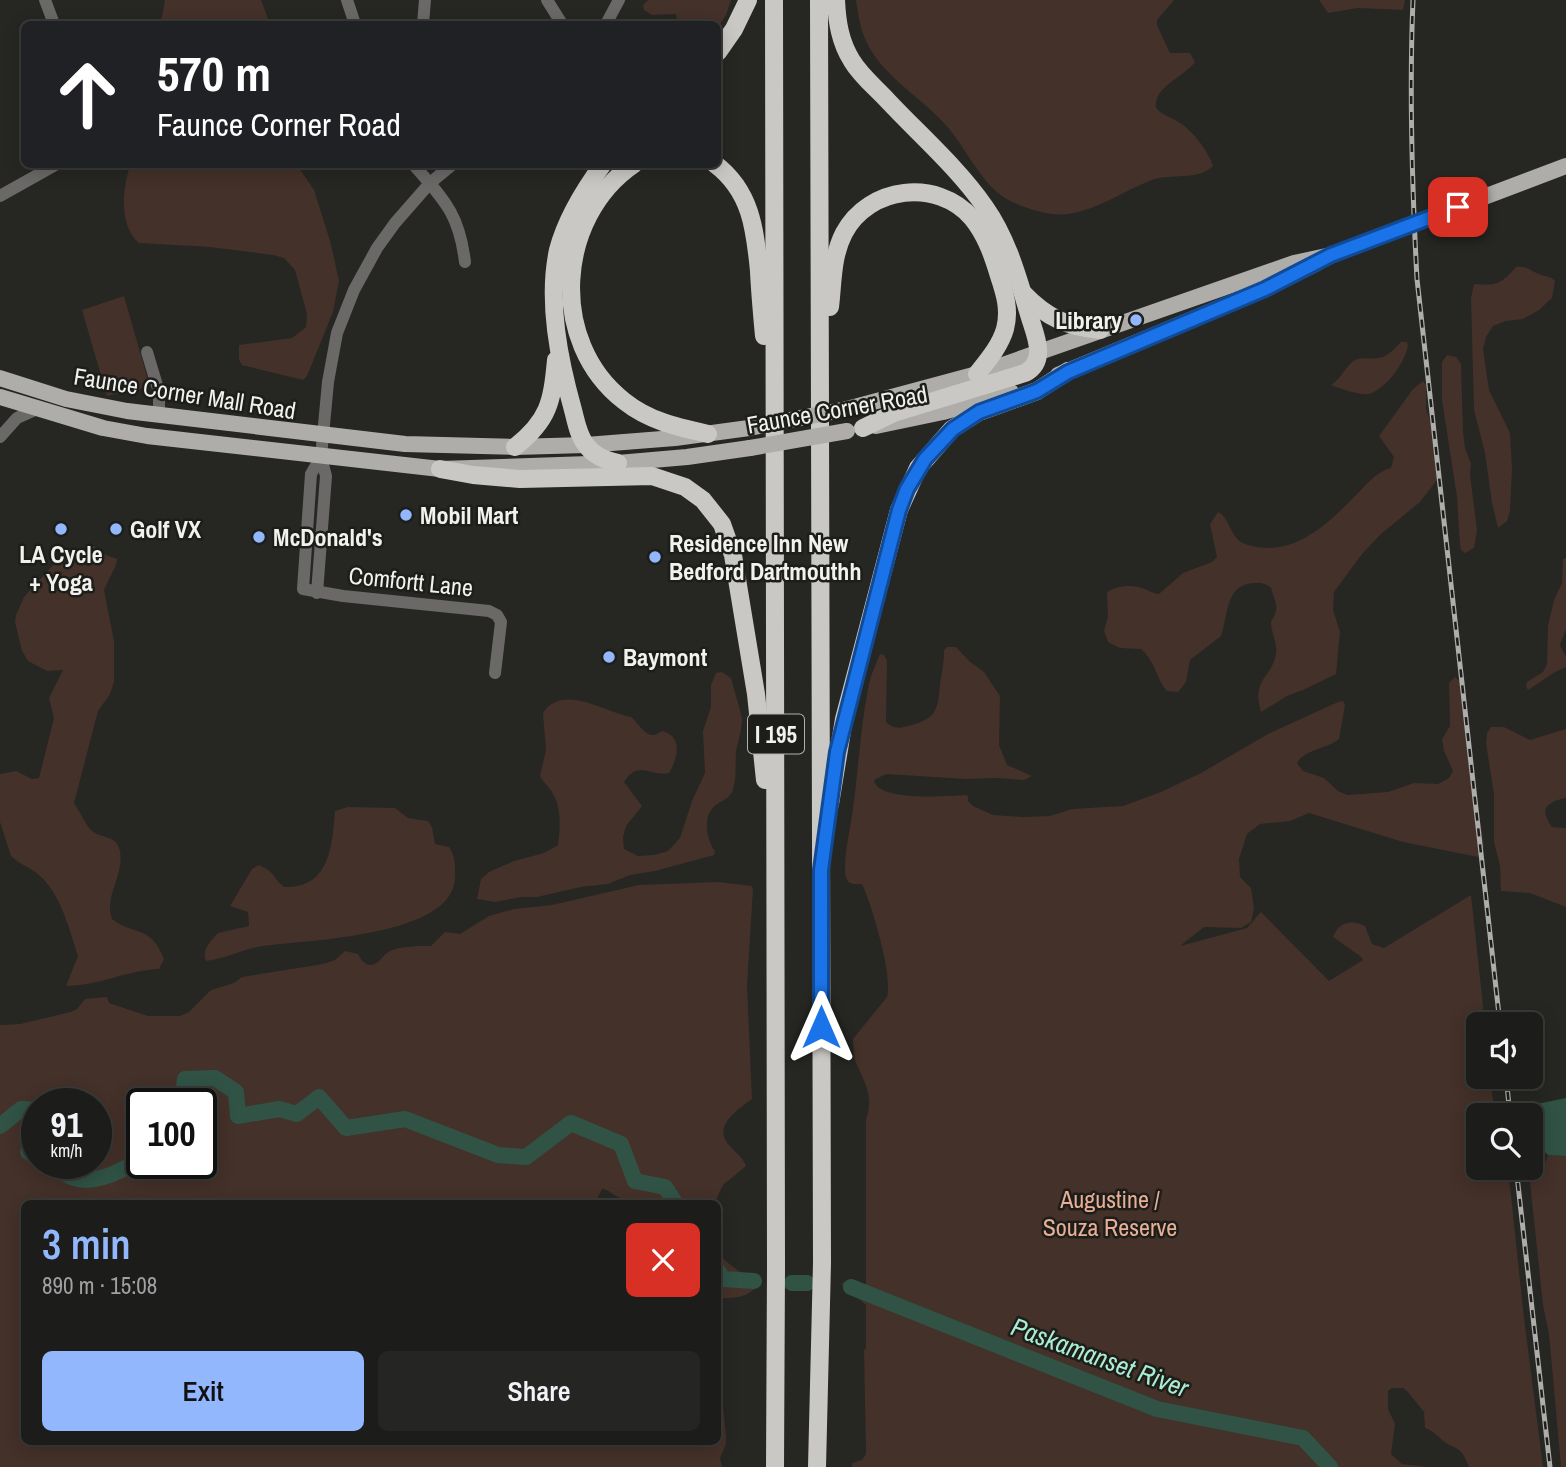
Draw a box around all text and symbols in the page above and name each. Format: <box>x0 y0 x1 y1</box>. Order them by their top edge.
text: 570 m <box>157 40 271 106</box>
icon: ahead <box>42 49 133 140</box>
text: Faunce Corner Road <box>157 103 401 146</box>
pin <box>1428 177 1488 237</box>
icon: arrive <box>1439 188 1477 226</box>
place label: Library <box>1055 304 1122 336</box>
marker: Library <box>1128 312 1144 328</box>
street label: Faunce Corner Mall Road <box>72 360 298 426</box>
street label: Faunce Corner Road <box>744 377 930 441</box>
place label: Mobil Mart <box>420 499 519 531</box>
marker: Mobil Mart <box>398 507 414 523</box>
place label: Golf VX <box>130 513 202 545</box>
marker: LA Cycle + Yoga <box>53 521 69 537</box>
marker: Golf VX <box>108 521 124 537</box>
place label: McDonald's <box>273 521 383 553</box>
place label: Residence Inn New Bedford Dartmouthh <box>669 527 861 587</box>
marker: McDonald's <box>251 529 267 545</box>
place label: LA Cycle + Yoga <box>19 538 103 598</box>
marker: Residence Inn New Bedford Dartmouthh <box>647 549 663 565</box>
street label: Comfortt Lane <box>347 559 475 603</box>
place label: Baymont <box>623 641 708 673</box>
marker: Baymont <box>601 649 617 665</box>
road number: I 195 <box>748 714 804 754</box>
position arrow <box>784 990 858 1064</box>
map controls <box>1466 1012 1543 1180</box>
button: sound <box>1466 1012 1543 1089</box>
speed limit sign: 100 <box>126 1088 217 1179</box>
text: 91 <box>51 1101 82 1148</box>
button: search <box>1466 1103 1543 1180</box>
text: km/h <box>51 1138 83 1163</box>
park label: Augustine / Souza Reserve <box>1043 1183 1177 1243</box>
text: 3 min <box>42 1216 131 1272</box>
button: close <box>626 1223 700 1297</box>
text: 890 m · 15:08 <box>42 1270 157 1301</box>
water label: Paskamanset River <box>1007 1309 1194 1406</box>
button: Exit <box>42 1351 364 1431</box>
button: Share <box>378 1351 700 1431</box>

